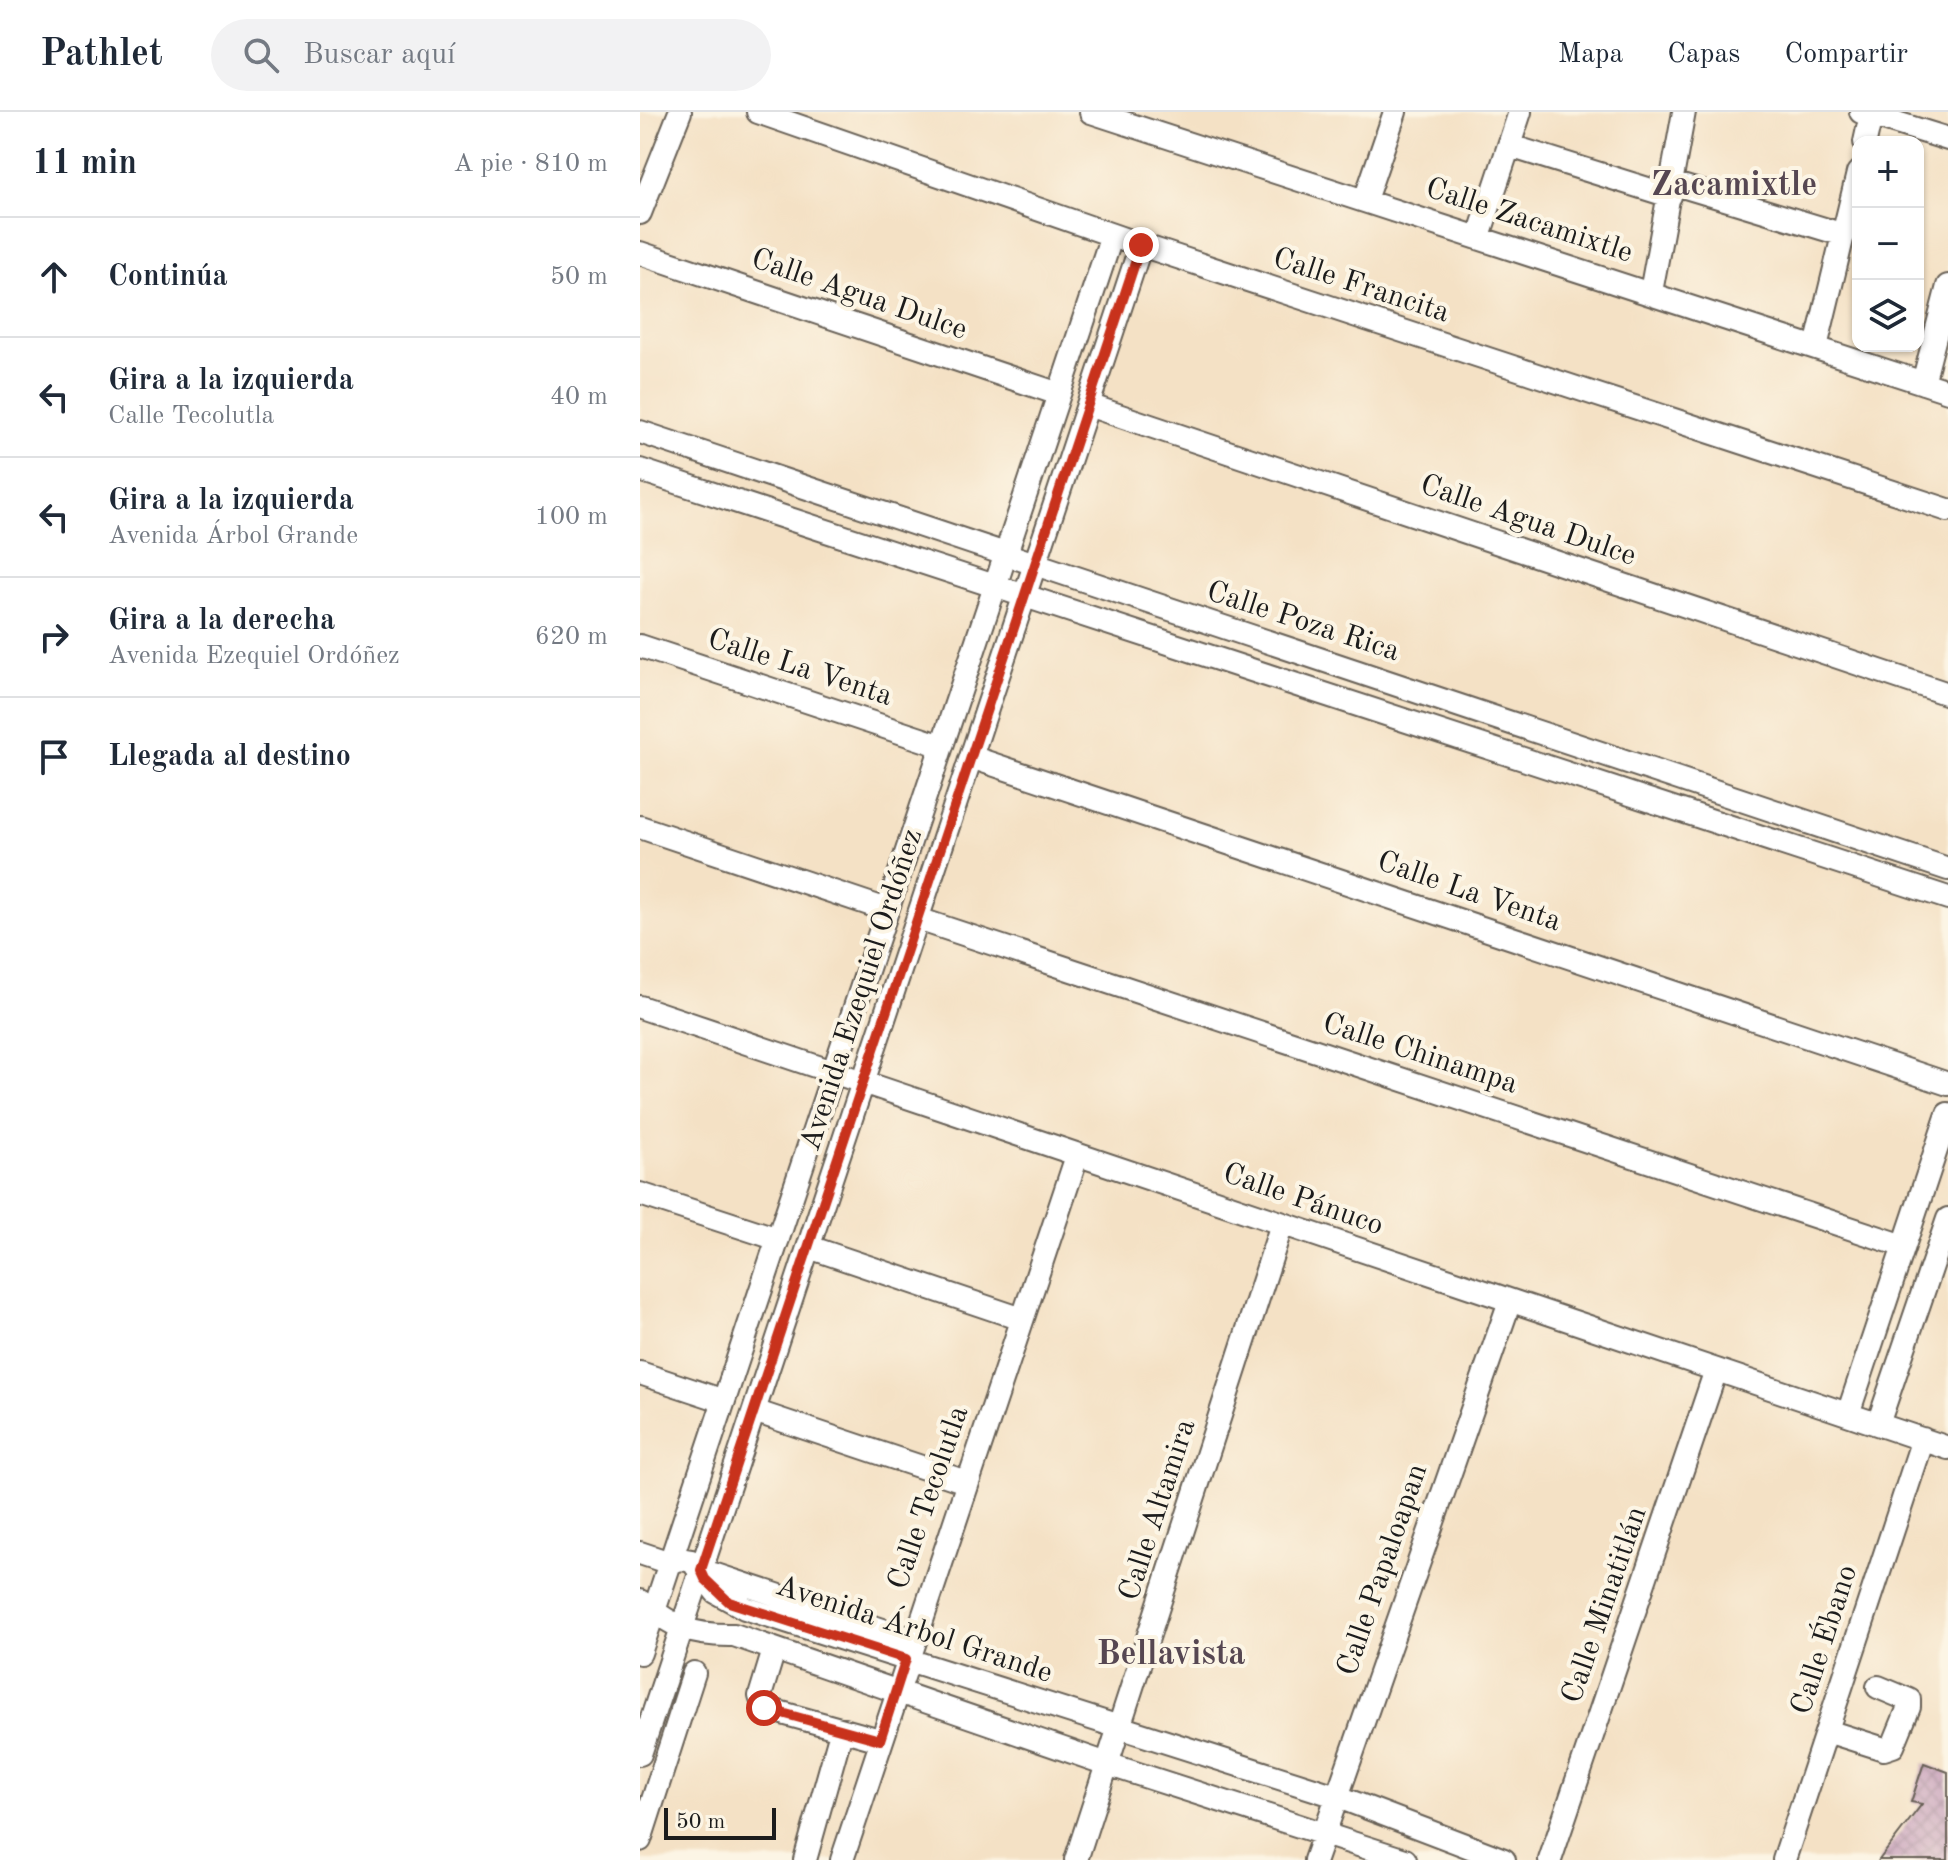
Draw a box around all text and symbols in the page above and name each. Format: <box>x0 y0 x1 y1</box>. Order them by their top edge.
search box <box>211 19 771 91</box>
icon: search <box>239 33 283 77</box>
text: Pathlet <box>40 36 163 74</box>
text: Buscar aquí <box>303 40 455 70</box>
text: Mapa <box>1558 41 1623 69</box>
text: Capas <box>1667 41 1740 69</box>
text: Compartir <box>1784 41 1908 69</box>
map controls <box>1852 136 1924 352</box>
button: + <box>1852 136 1924 208</box>
text: 11 min <box>32 147 137 181</box>
text: A pie · 810 m <box>453 151 608 177</box>
district label: Zacamixtle <box>1651 169 1817 203</box>
street label: Calle Zacamixtle <box>1422 173 1636 269</box>
button: − <box>1852 208 1924 280</box>
route end <box>1123 227 1159 263</box>
street label: Calle Francita <box>1269 243 1453 329</box>
street label: Calle Agua Dulce <box>747 244 971 346</box>
icon: ahead <box>32 255 76 299</box>
text: Continúa <box>108 262 228 292</box>
text: 50 m <box>550 264 608 290</box>
button: layers <box>1852 280 1924 352</box>
text: Gira a la izquierda <box>108 366 354 396</box>
icon: left <box>32 375 76 419</box>
text: 40 m <box>550 384 608 410</box>
text: Calle Tecolutla <box>108 403 274 429</box>
street label: Calle Agua Dulce <box>1416 470 1640 572</box>
text: Gira a la izquierda <box>108 486 354 516</box>
icon: left <box>32 495 76 539</box>
text: 100 m <box>535 504 608 530</box>
text: Avenida Árbol Grande <box>108 523 358 549</box>
street label: Calle Poza Rica <box>1203 577 1403 667</box>
text: Gira a la derecha <box>108 606 335 636</box>
icon: right <box>32 615 76 659</box>
text: 620 m <box>535 624 608 650</box>
street label: Calle La Venta <box>704 624 896 712</box>
text: Avenida Ezequiel Ordóñez <box>108 643 400 669</box>
icon: arrive <box>32 735 76 779</box>
text: Llegada al destino <box>108 742 351 772</box>
street label: Avenida Ezequiel Ordóñez <box>796 825 928 1155</box>
street label: Calle La Venta <box>1373 847 1565 938</box>
street label: Calle Chinampa <box>1319 1008 1521 1100</box>
street label: Calle Pánuco <box>1219 1159 1387 1241</box>
street label: Calle Tecolutla <box>884 1402 974 1594</box>
street label: Calle Altamira <box>1115 1415 1201 1604</box>
street label: Calle Papaloapan <box>1333 1460 1433 1680</box>
street label: Calle Minatitlán <box>1557 1503 1653 1707</box>
street label: Calle Ébano <box>1782 1560 1863 1718</box>
street label: Avenida Árbol Grande <box>772 1566 1058 1689</box>
district label: Bellavista <box>1096 1638 1246 1672</box>
route start <box>746 1690 782 1726</box>
scale bar <box>664 1804 776 1840</box>
text: 50 m <box>676 1811 725 1833</box>

